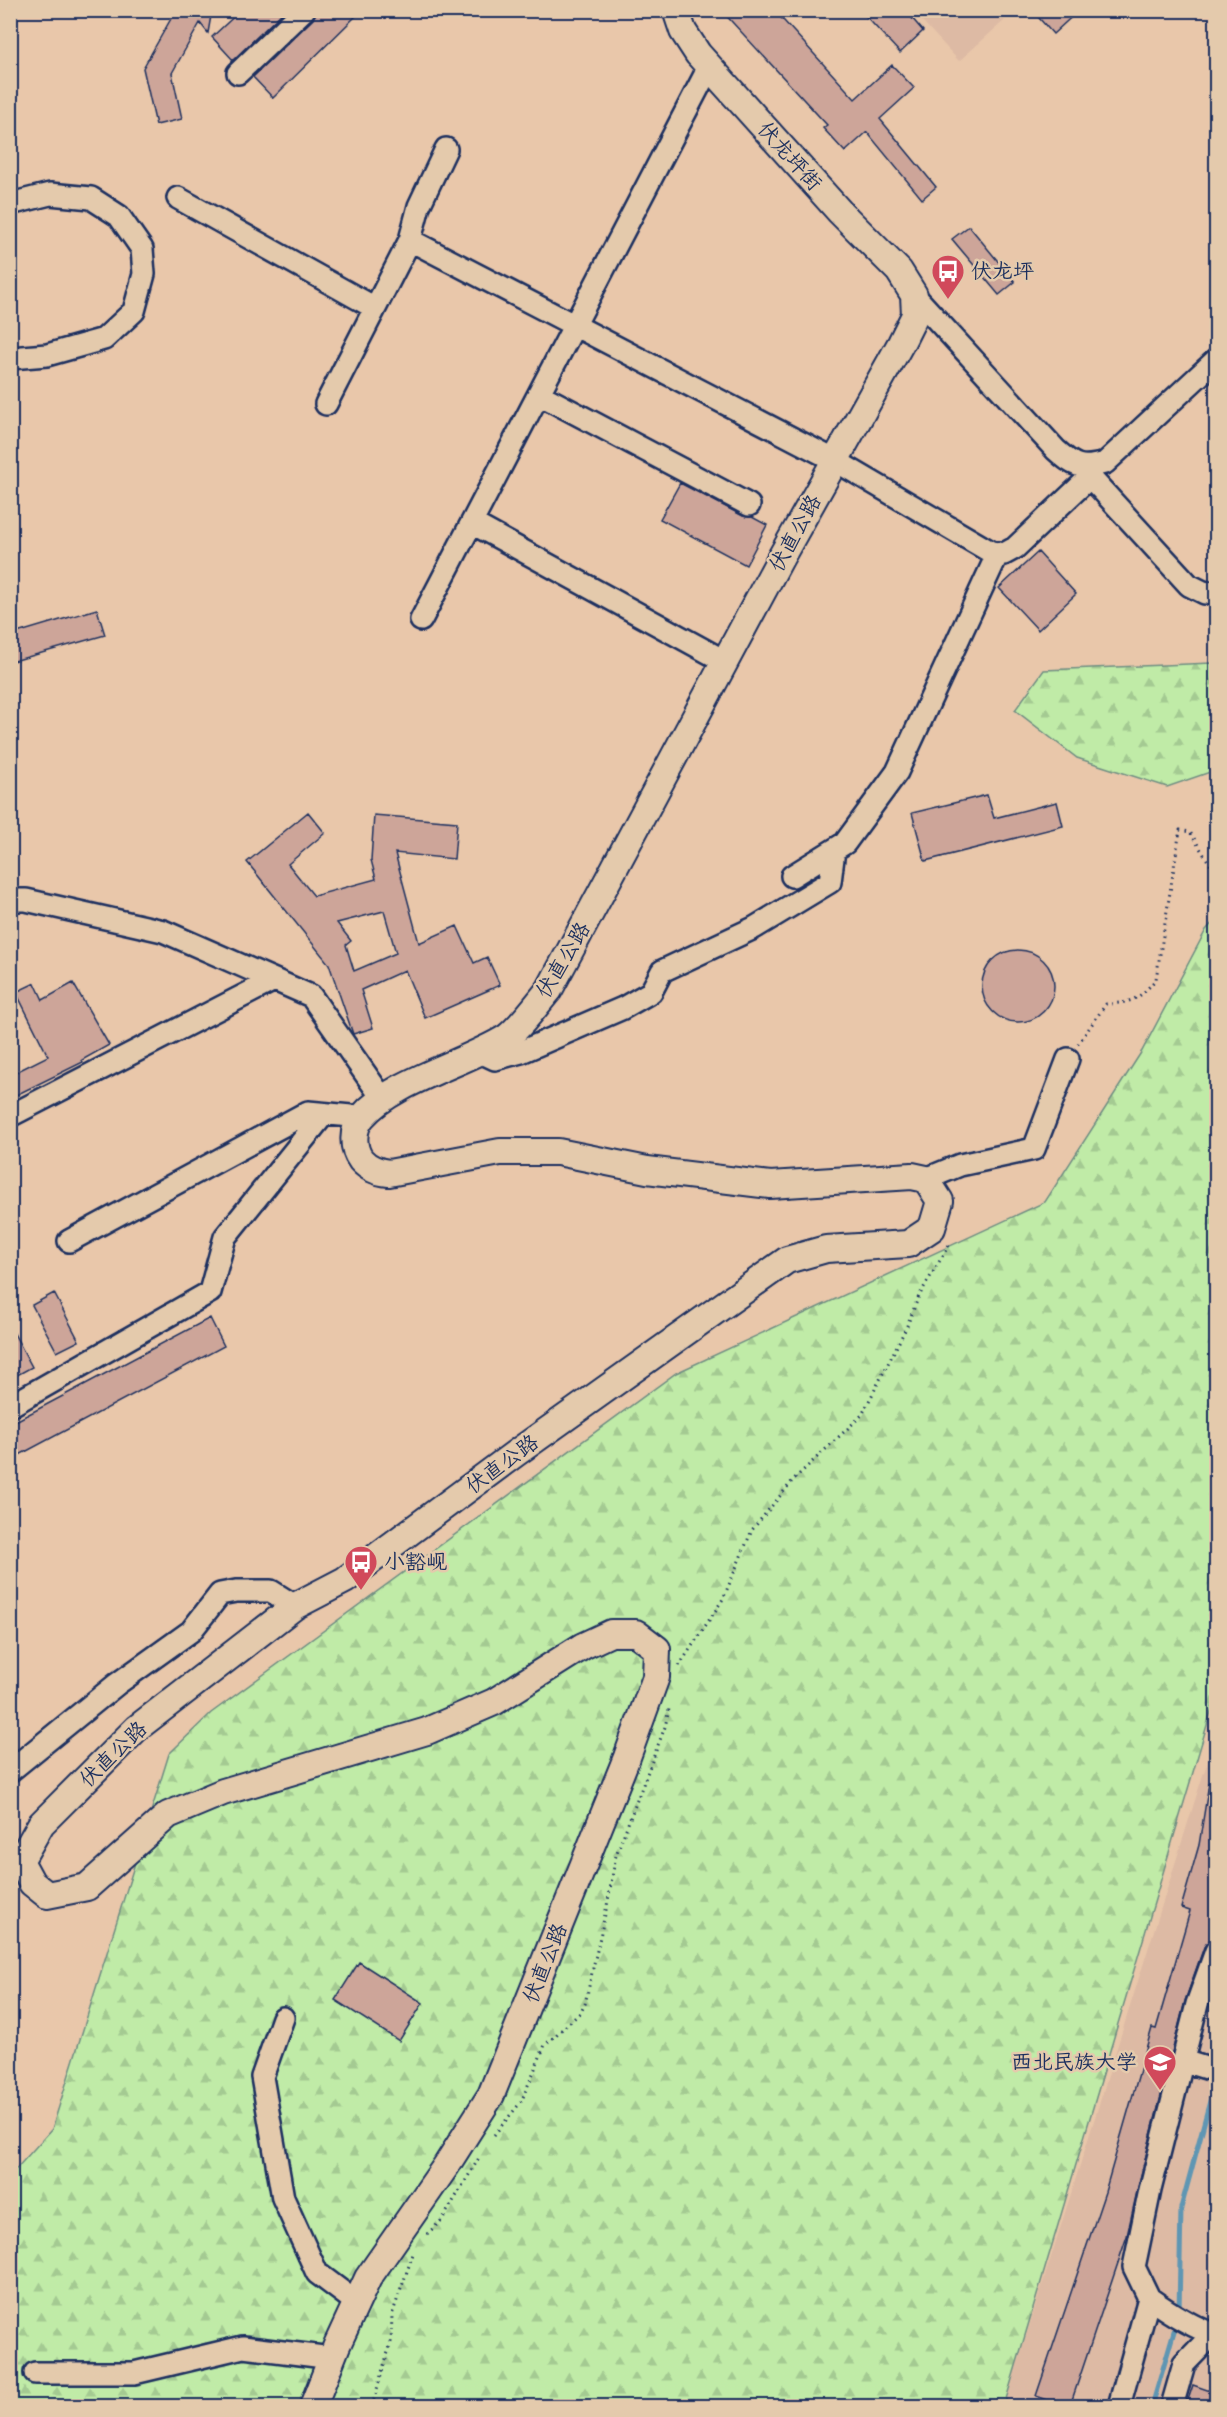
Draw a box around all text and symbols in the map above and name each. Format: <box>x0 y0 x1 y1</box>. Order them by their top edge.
street label: 伏龙坪街 <box>751 115 829 197</box>
bus stop icon: 伏龙坪 <box>930 253 966 300</box>
place label: 伏龙坪 <box>971 257 1034 286</box>
street label: 伏直公路 <box>762 489 828 577</box>
street label: 伏直公路 <box>529 917 597 1004</box>
street label: 伏直公路 <box>460 1428 545 1501</box>
bus stop icon: 小豁岘 <box>343 1544 379 1591</box>
place label: 小豁岘 <box>384 1548 447 1577</box>
street label: 伏直公路 <box>73 1715 154 1794</box>
street label: 伏直公路 <box>516 1919 575 2008</box>
school or university icon: 西北民族大学 <box>1142 2044 1178 2091</box>
place label: 西北民族大学 <box>1011 2048 1137 2077</box>

